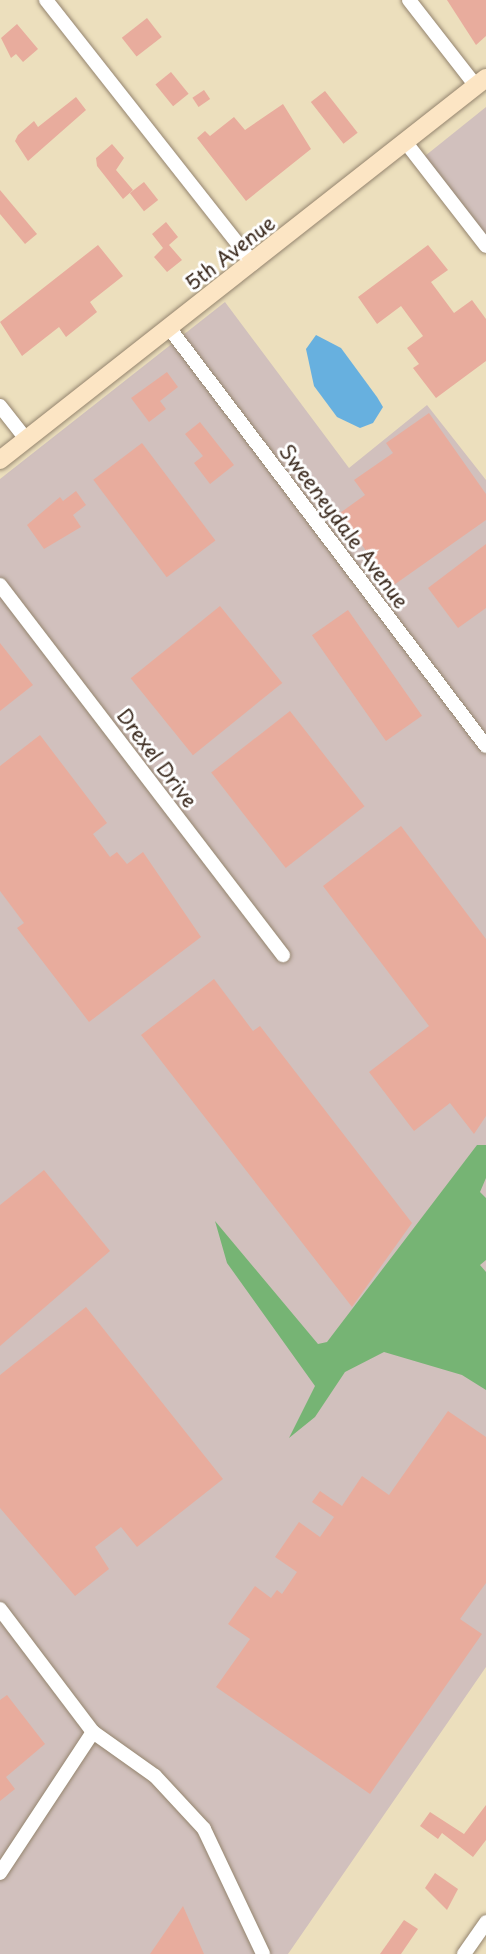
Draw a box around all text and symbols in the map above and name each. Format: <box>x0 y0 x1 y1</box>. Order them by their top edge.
street label: 5th Avenue <box>180 210 280 296</box>
street label: Sweeneydale Avenue <box>274 439 414 613</box>
street label: Drexel Drive <box>112 704 202 812</box>

